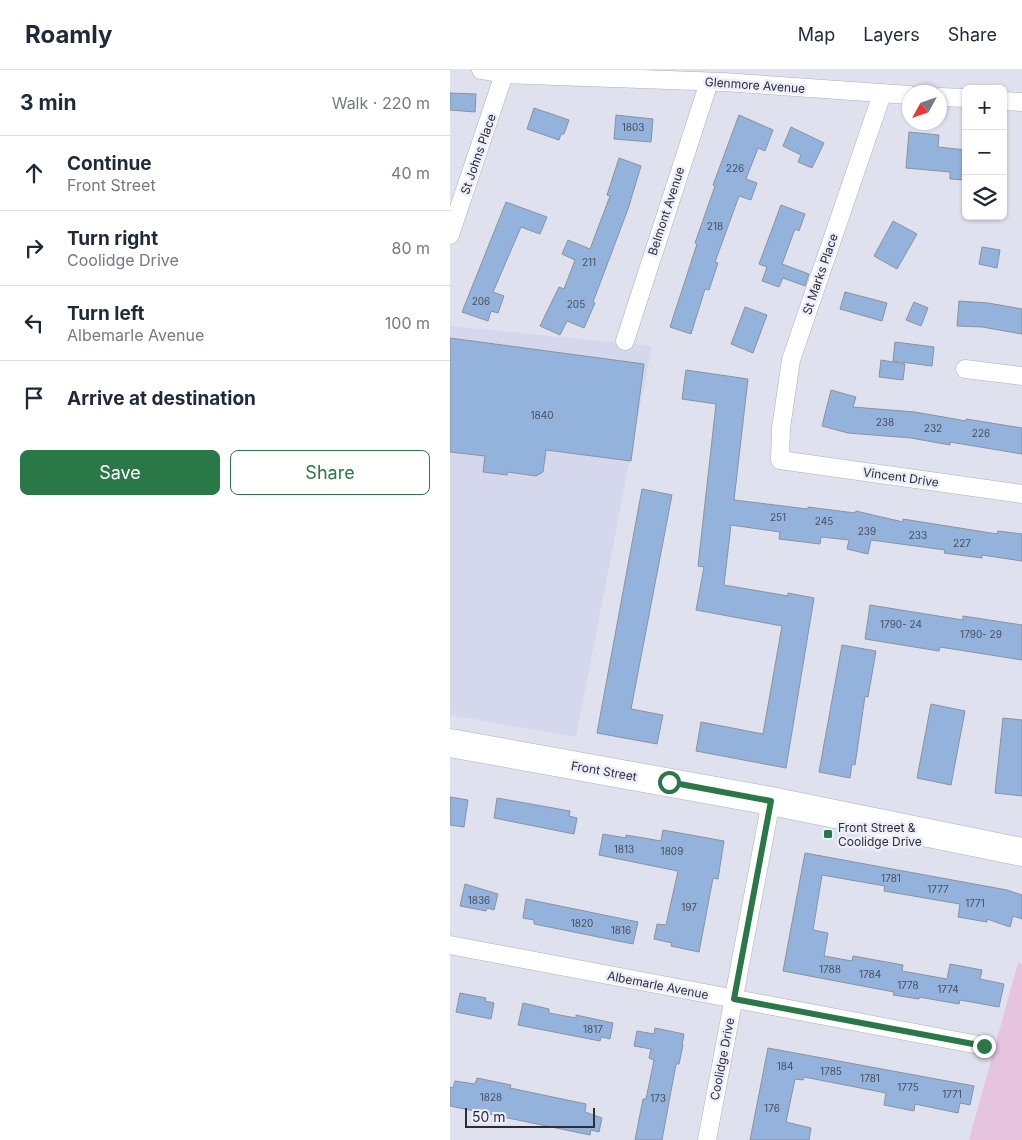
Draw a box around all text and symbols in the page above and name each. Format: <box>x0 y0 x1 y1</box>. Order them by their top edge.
text: Roamly <box>25 20 112 49</box>
text: Map <box>798 24 835 45</box>
text: Layers <box>863 24 920 45</box>
text: Share <box>948 24 997 45</box>
street label: Glenmore Avenue <box>704 74 806 96</box>
north arrow <box>902 85 947 130</box>
map controls <box>962 85 1007 220</box>
button: + <box>962 85 1007 130</box>
text: 3 min <box>20 90 76 115</box>
text: Walk · 220 m <box>332 93 430 113</box>
street label: St Johns Place <box>457 112 499 196</box>
house number: 1803 <box>622 121 644 133</box>
button: − <box>962 130 1007 175</box>
text: Continue <box>67 152 152 175</box>
icon: ahead <box>20 159 48 187</box>
house number: 226 <box>726 162 744 174</box>
text: 40 m <box>391 163 430 183</box>
street label: Belmont Avenue <box>645 165 687 257</box>
text: Front Street <box>67 175 156 195</box>
button: layers <box>962 175 1007 220</box>
house number: 218 <box>707 220 723 232</box>
text: Turn right <box>67 227 158 250</box>
street label: St Marks Place <box>799 231 841 317</box>
icon: right <box>20 234 48 262</box>
text: 80 m <box>391 238 430 258</box>
text: Coolidge Drive <box>67 250 179 270</box>
house number: 211 <box>582 256 596 268</box>
house number: 206 <box>472 295 490 307</box>
house number: 205 <box>567 298 585 310</box>
text: Turn left <box>67 302 145 325</box>
icon: left <box>20 309 48 337</box>
text: 100 m <box>385 313 430 333</box>
text: Albemarle Avenue <box>67 325 204 345</box>
icon: arrive <box>20 384 48 412</box>
text: Arrive at destination <box>67 387 256 410</box>
house number: 1840 <box>530 409 554 421</box>
house number: 238 <box>876 416 894 428</box>
house number: 232 <box>924 422 942 434</box>
house number: 226 <box>972 427 990 439</box>
button: Save <box>20 450 220 495</box>
button: Share <box>230 450 430 495</box>
street label: Vincent Drive <box>862 464 940 490</box>
house number: 251 <box>770 511 786 523</box>
house number: 245 <box>815 515 833 527</box>
house number: 239 <box>858 525 876 537</box>
house number: 233 <box>909 529 927 541</box>
house number: 227 <box>953 537 971 549</box>
house number: 1790- 24 <box>880 618 922 630</box>
house number: 1790- 29 <box>960 628 1002 640</box>
street label: Front Street <box>570 758 638 784</box>
route start <box>658 771 681 794</box>
place label: Front Street & Coolidge Drive <box>838 820 922 849</box>
marker: Front Street & Coolidge Drive <box>822 828 834 840</box>
house number: 1813 <box>614 843 634 855</box>
house number: 1809 <box>661 845 683 857</box>
house number: 1781 <box>881 872 901 884</box>
house number: 1777 <box>927 883 949 895</box>
house number: 1836 <box>468 894 490 906</box>
house number: 1771 <box>965 897 985 909</box>
house number: 197 <box>681 901 697 913</box>
house number: 1820 <box>571 917 593 929</box>
house number: 1816 <box>611 924 631 936</box>
house number: 1788 <box>819 963 841 975</box>
street label: Albemarle Avenue <box>606 968 710 1002</box>
house number: 1784 <box>859 968 881 980</box>
house number: 1778 <box>897 979 919 991</box>
house number: 1774 <box>937 983 959 995</box>
street label: Coolidge Drive <box>707 1016 737 1102</box>
house number: 1817 <box>583 1023 603 1035</box>
route end <box>973 1035 996 1058</box>
house number: 184 <box>777 1060 793 1072</box>
house number: 1785 <box>820 1065 842 1077</box>
house number: 1781 <box>860 1072 880 1084</box>
house number: 1775 <box>897 1081 919 1093</box>
house number: 1771 <box>942 1088 962 1100</box>
house number: 1828 <box>480 1091 502 1103</box>
house number: 173 <box>650 1092 666 1104</box>
house number: 176 <box>764 1102 780 1114</box>
scale bar <box>465 1105 595 1128</box>
text: 50 m <box>472 1108 506 1125</box>

